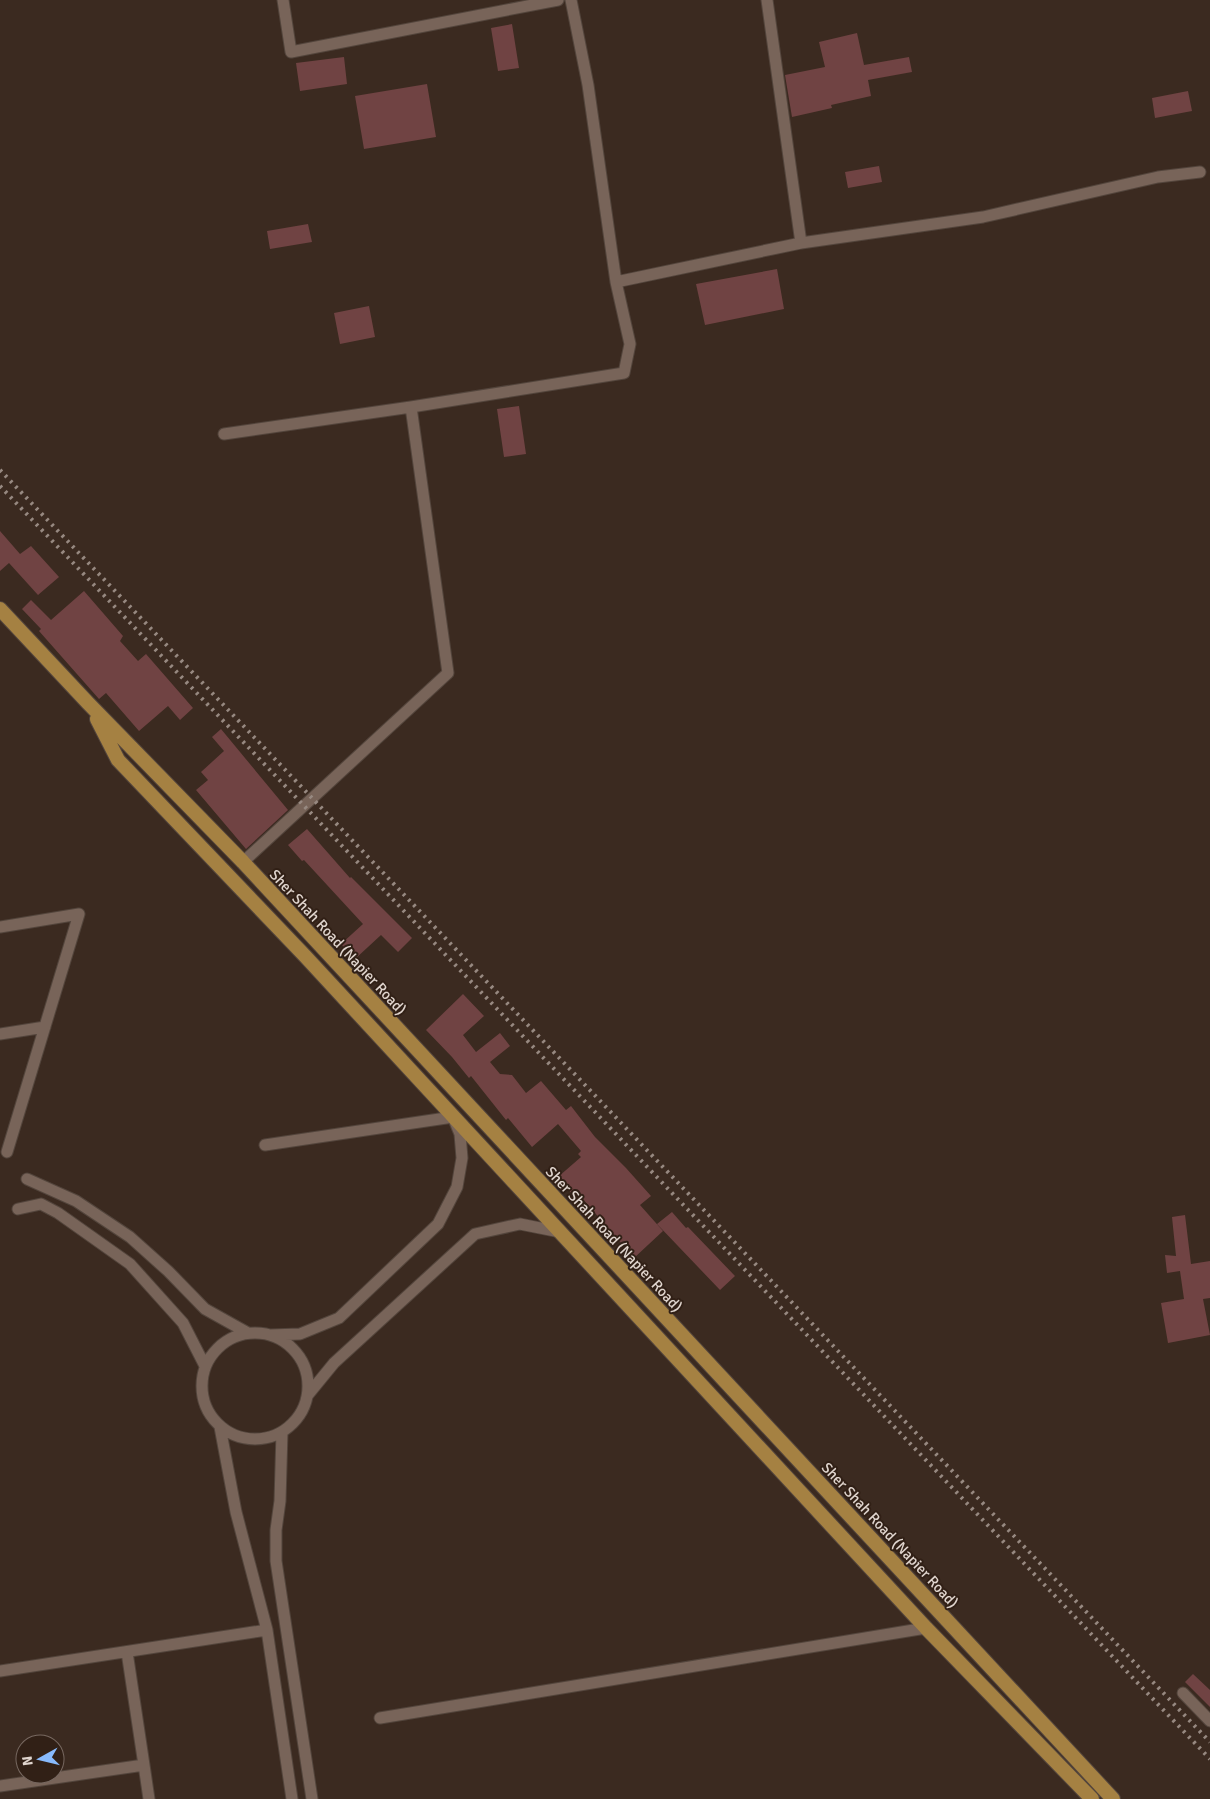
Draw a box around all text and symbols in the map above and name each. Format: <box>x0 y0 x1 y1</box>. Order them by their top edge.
street label: Sher Shah Road (Napier Road) <box>266 866 410 1018</box>
street label: Sher Shah Road (Napier Road) <box>542 1163 686 1315</box>
street label: Sher Shah Road (Napier Road) <box>818 1459 962 1611</box>
north arrow <box>15 1734 65 1784</box>
text: N <box>19 1755 37 1767</box>

